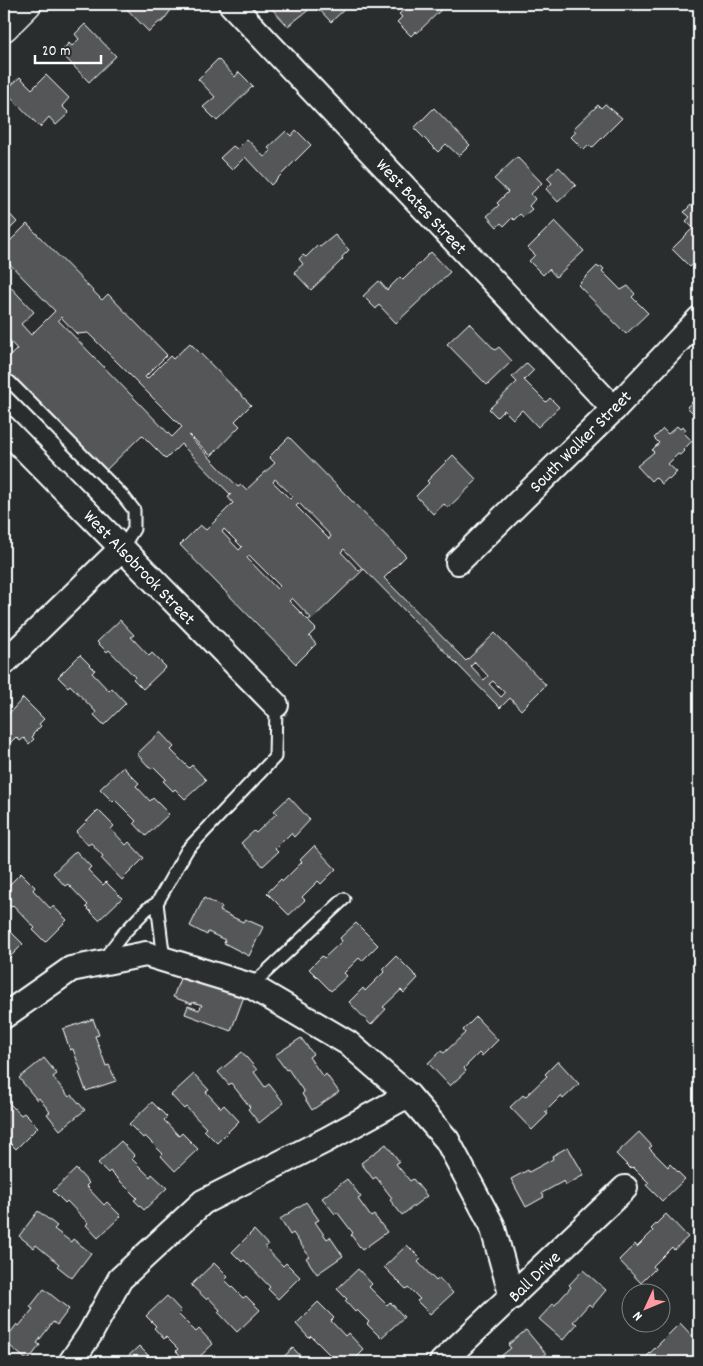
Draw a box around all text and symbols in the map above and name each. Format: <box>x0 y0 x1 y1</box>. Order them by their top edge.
scale bar <box>35 32 101 64</box>
text: 20 m <box>42 41 70 63</box>
street label: West Bates Street <box>369 154 472 262</box>
street label: South Walker Street <box>525 386 639 500</box>
street label: West Alsobrook Street <box>76 505 200 632</box>
street label: Ball Drive <box>504 1246 568 1309</box>
north arrow <box>620 1284 670 1334</box>
text: N <box>628 1306 648 1325</box>

